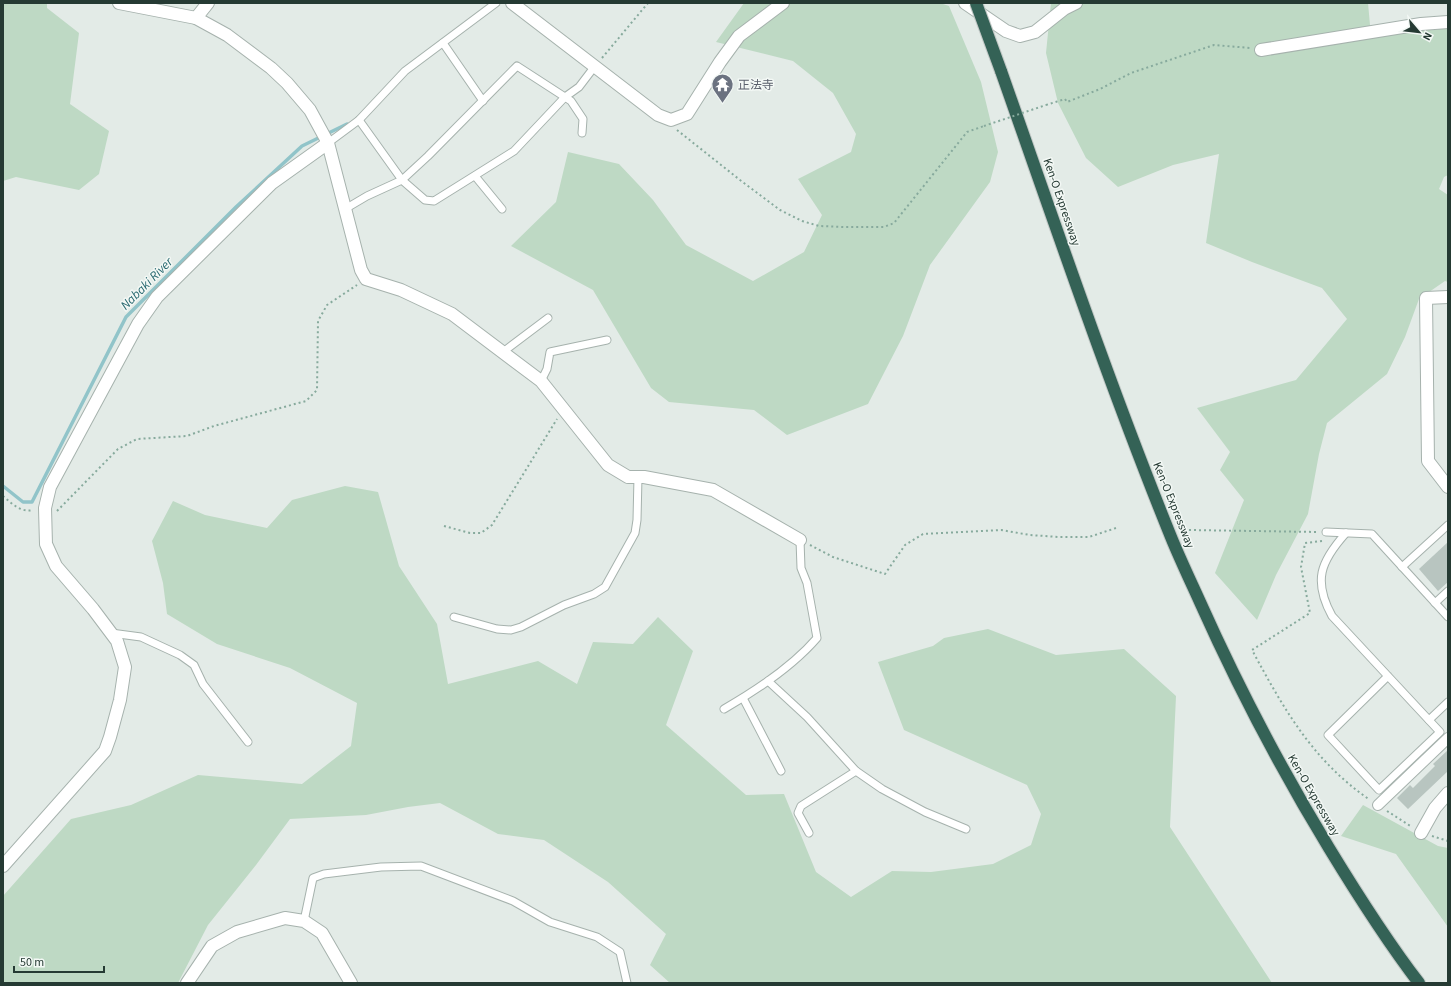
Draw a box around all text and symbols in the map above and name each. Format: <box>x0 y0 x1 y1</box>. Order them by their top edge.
north arrow <box>1399 12 1439 52</box>
text: N <box>1419 30 1436 43</box>
temple icon: 正法寺 <box>710 72 736 105</box>
place label: 正法寺 <box>738 77 774 94</box>
street label: Ken-O Expressway <box>1039 156 1085 249</box>
water label: Nabaki River <box>116 253 177 314</box>
street label: Ken-O Expressway <box>1148 460 1199 551</box>
street label: Ken-O Expressway <box>1283 751 1344 840</box>
scale bar <box>14 948 104 974</box>
text: 50 m <box>20 954 44 971</box>

